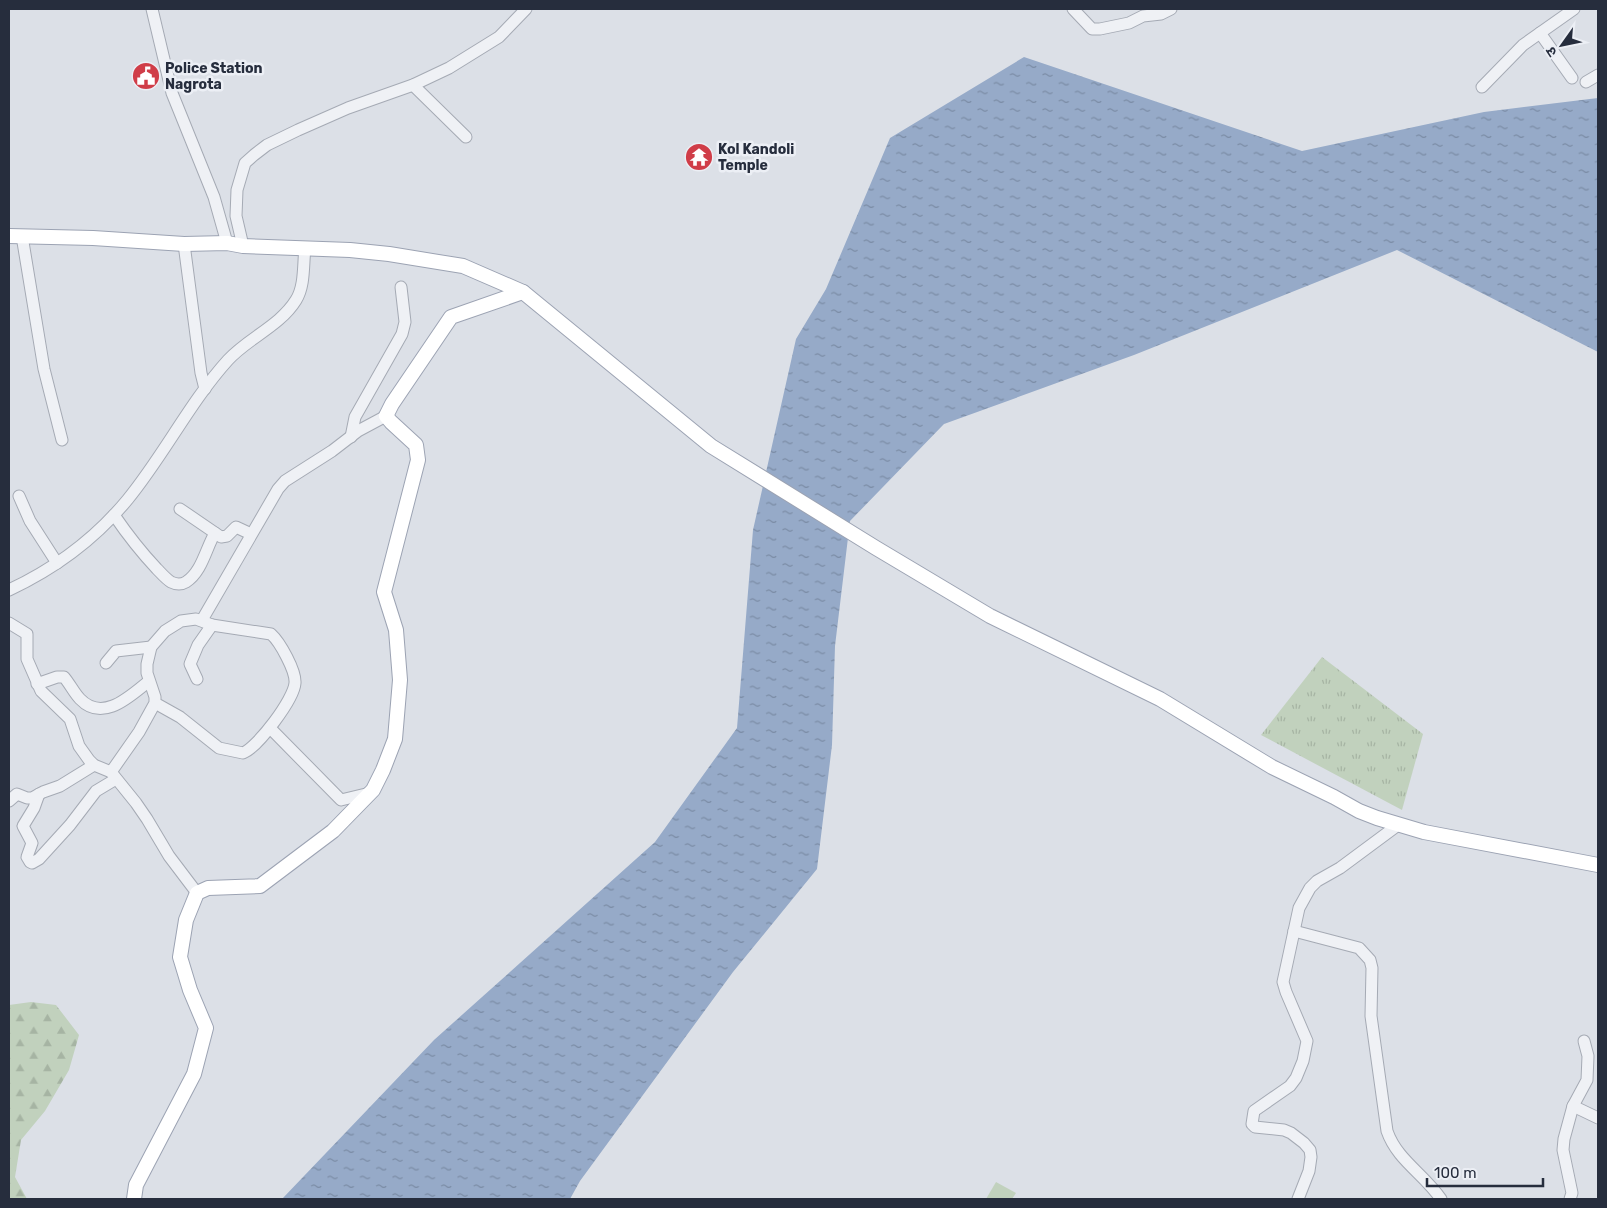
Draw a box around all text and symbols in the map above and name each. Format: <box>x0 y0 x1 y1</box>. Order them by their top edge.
north arrow <box>1537 20 1587 70</box>
text: उ <box>1542 43 1561 60</box>
place label: Police Station Nagrota <box>165 60 263 93</box>
public building icon: Police Station Nagrota <box>131 61 161 91</box>
place label: Kol Kandoli Temple <box>718 141 794 174</box>
temple icon: Kol Kandoli Temple <box>684 142 714 172</box>
scale bar <box>1427 1156 1543 1188</box>
text: 100 m <box>1434 1164 1476 1182</box>

